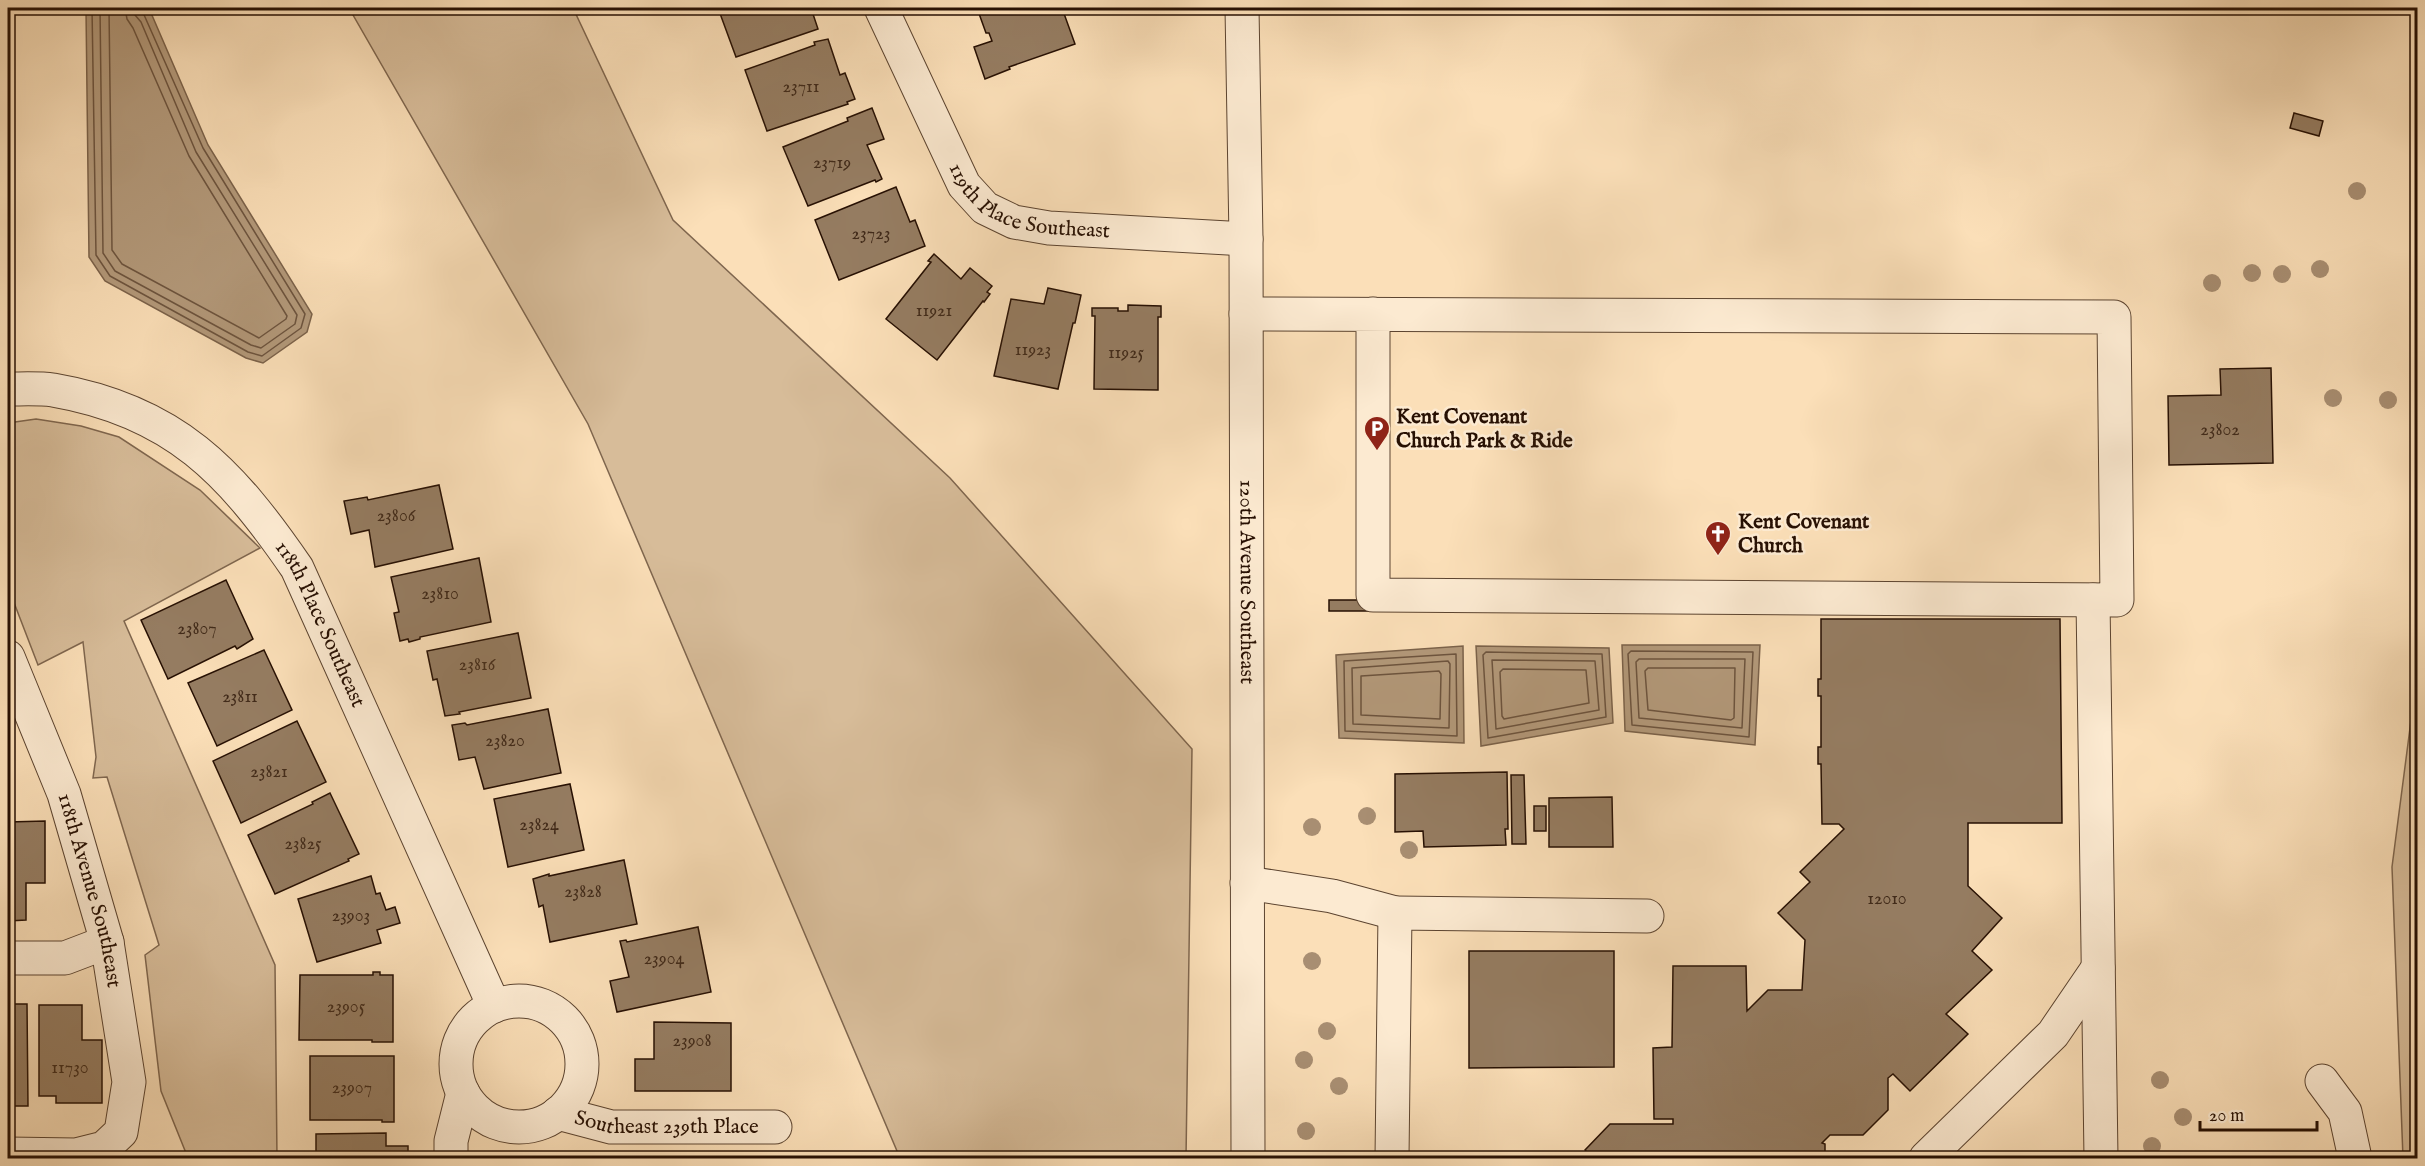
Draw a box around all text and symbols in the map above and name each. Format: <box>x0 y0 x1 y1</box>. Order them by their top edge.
house number: 23711 <box>782 76 820 99</box>
house number: 23719 <box>813 152 851 175</box>
street label: 119th Place Southeast <box>942 159 1111 245</box>
house number: 23723 <box>852 223 890 246</box>
house number: 11921 <box>916 300 952 323</box>
house number: 11923 <box>1015 339 1051 362</box>
house number: 11925 <box>1108 342 1145 365</box>
place label: Kent Covenant Church Park & Ride <box>1396 404 1573 455</box>
parking icon: Kent Covenant Church Park & Ride <box>1362 414 1392 452</box>
house number: 23802 <box>2200 419 2240 442</box>
street label: 120th Avenue Southeast <box>1233 480 1260 684</box>
house number: 23806 <box>377 505 416 528</box>
place label: Kent Covenant Church <box>1738 509 1870 560</box>
church icon: Kent Covenant Church <box>1703 519 1733 557</box>
street label: 118th Place Southeast <box>269 535 371 712</box>
house number: 23810 <box>421 583 459 606</box>
house number: 23807 <box>177 618 217 641</box>
house number: 23816 <box>459 654 496 677</box>
house number: 23811 <box>222 686 258 709</box>
house number: 23820 <box>485 730 525 753</box>
house number: 23821 <box>250 761 288 784</box>
street label: 118th Avenue Southeast <box>51 790 127 990</box>
house number: 23824 <box>519 814 559 837</box>
house number: 23825 <box>284 833 322 856</box>
house number: 23828 <box>564 881 602 904</box>
house number: 12010 <box>1867 888 1907 911</box>
house number: 23903 <box>332 905 370 928</box>
house number: 23904 <box>644 948 685 971</box>
house number: 23905 <box>327 996 366 1019</box>
house number: 23908 <box>673 1030 711 1053</box>
house number: 11730 <box>51 1057 89 1080</box>
house number: 23907 <box>332 1077 372 1100</box>
scale bar <box>2200 1094 2317 1132</box>
street label: Southeast 239th Place <box>572 1104 759 1141</box>
text: 20 m <box>2209 1105 2244 1128</box>

